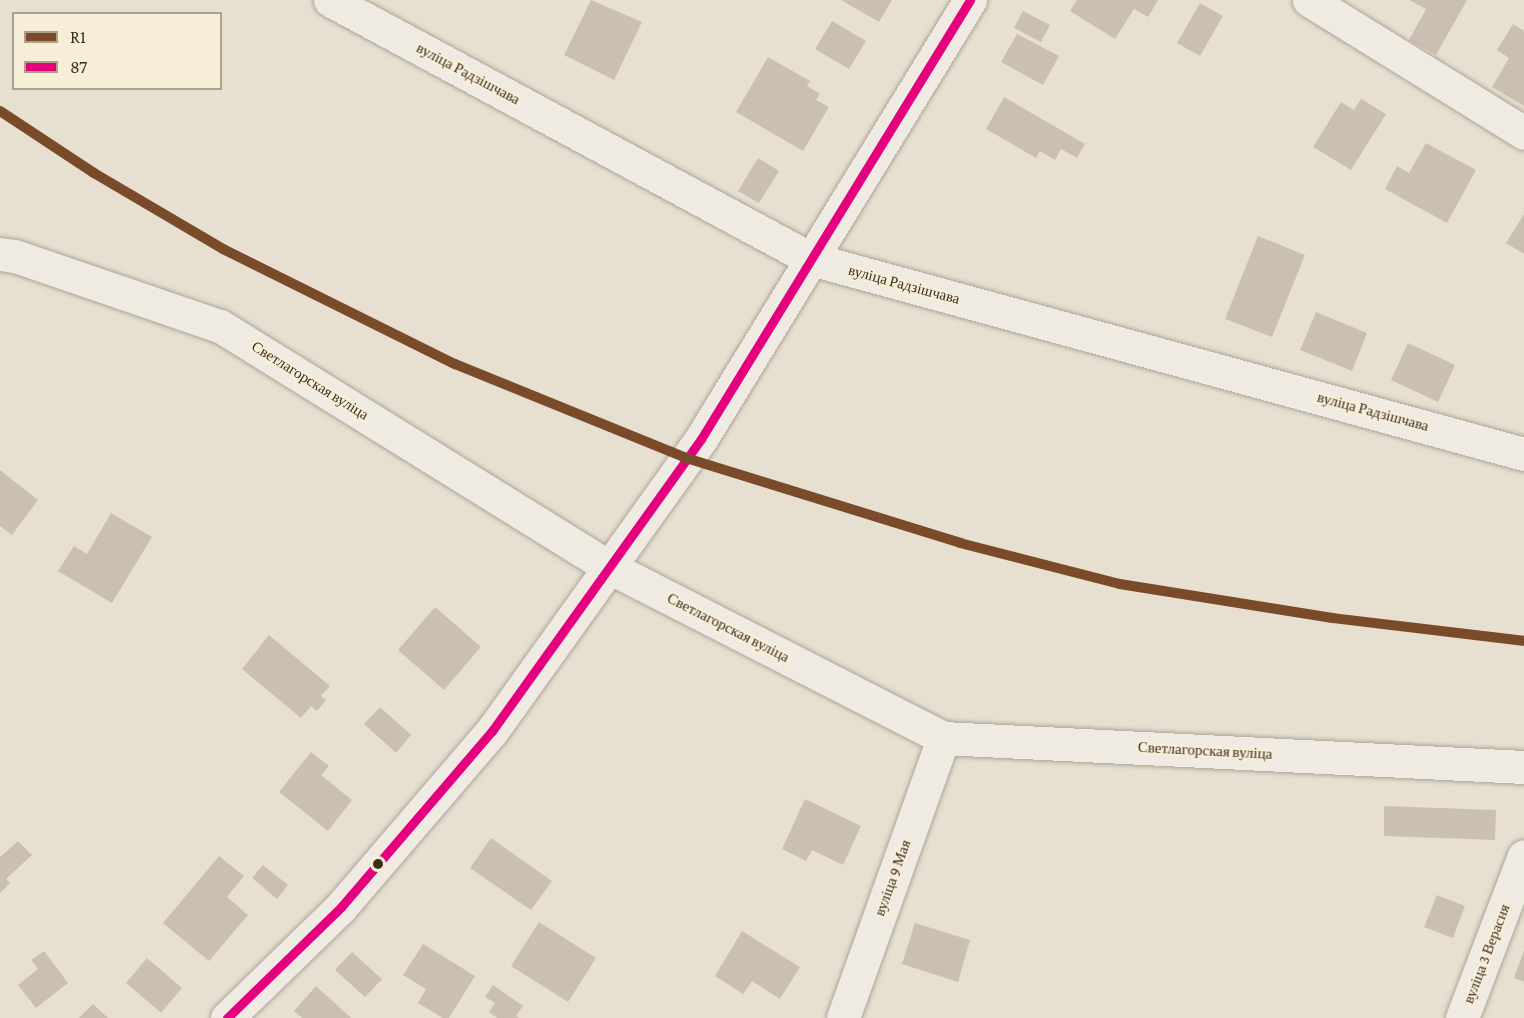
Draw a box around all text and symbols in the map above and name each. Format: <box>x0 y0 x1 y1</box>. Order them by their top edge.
legend <box>12 12 222 90</box>
text: R1 <box>70 27 86 47</box>
street label: вуліца Радзішчава <box>413 39 523 109</box>
text: 87 <box>70 57 87 77</box>
street label: вуліца Радзішчава <box>846 261 962 309</box>
street label: Светлагорская вуліца <box>248 338 372 424</box>
street label: вуліца Радзішчава <box>1315 388 1431 436</box>
street label: Светлагорская вуліца <box>664 589 792 667</box>
street label: Светлагорская вуліца <box>1137 738 1273 764</box>
street label: вуліца 9 Мая <box>871 837 915 919</box>
unlabelled marker <box>372 858 384 870</box>
street label: вуліца 3 Верасня <box>1460 902 1514 1006</box>

